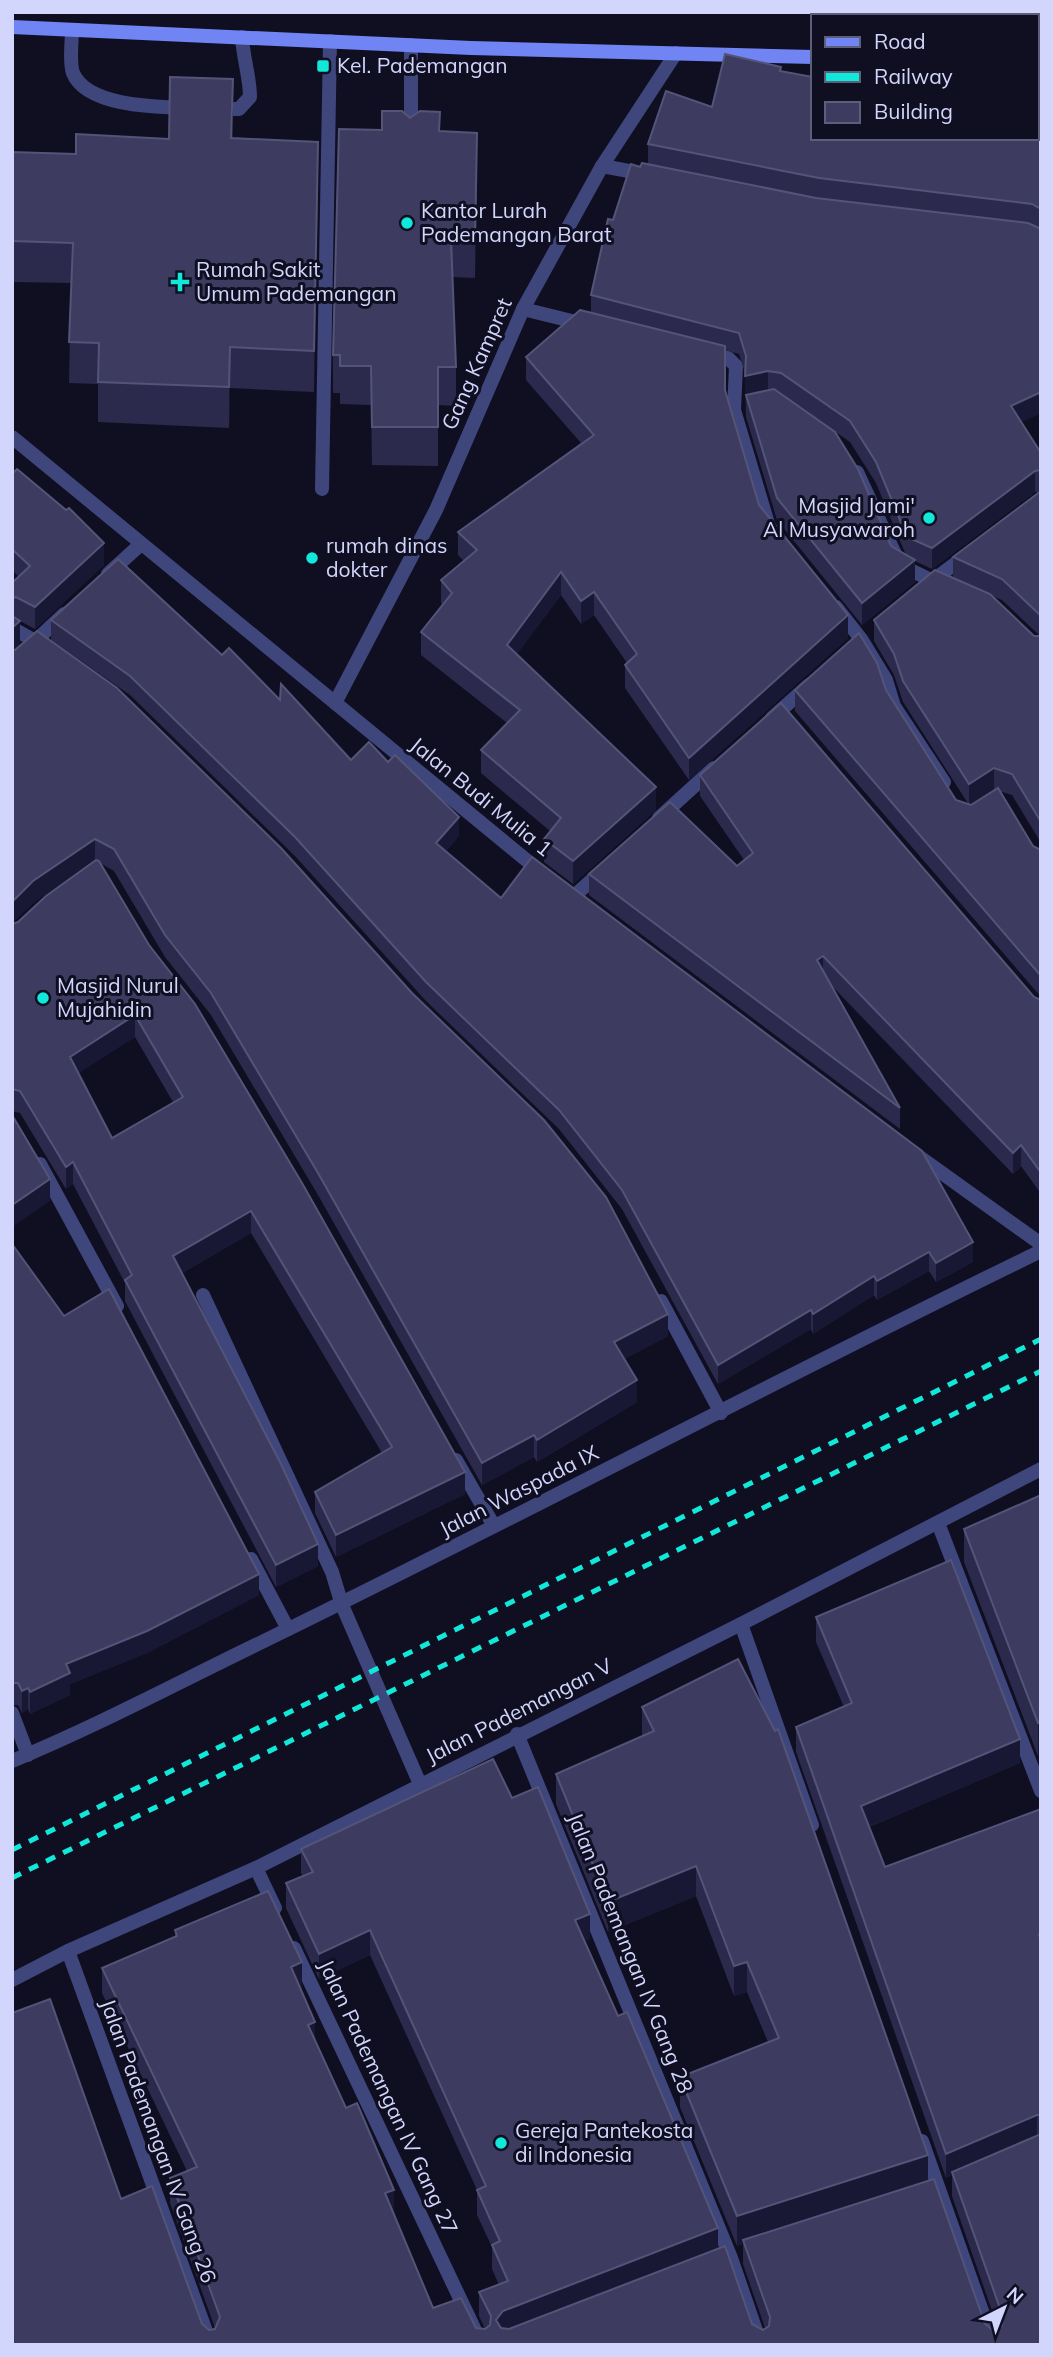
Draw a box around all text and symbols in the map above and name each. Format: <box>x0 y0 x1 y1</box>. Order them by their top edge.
legend <box>811 14 1039 140</box>
text: Road <box>874 28 925 54</box>
place label: Kel. Pademangan <box>337 52 507 78</box>
marker: Kel. Pademangan <box>315 58 331 74</box>
text: Railway <box>874 63 953 89</box>
text: Building <box>874 98 953 124</box>
place label: Kantor Lurah Pademangan Barat <box>421 197 612 247</box>
marker: Kantor Lurah Pademangan Barat <box>399 215 415 231</box>
place label: Rumah Sakit Umum Pademangan <box>196 256 397 306</box>
marker: Rumah Sakit Umum Pademangan <box>170 272 190 292</box>
street label: Gang Kampret <box>435 294 517 434</box>
place label: Masjid Jami' Al Musyawaroh <box>763 492 915 542</box>
marker: Masjid Jami' Al Musyawaroh <box>921 510 937 526</box>
place label: rumah dinas dokter <box>326 532 448 582</box>
marker: rumah dinas dokter <box>304 550 320 566</box>
street label: Jalan Budi Mulia 1 <box>405 731 558 861</box>
place label: Masjid Nurul Mujahidin <box>57 972 179 1022</box>
marker: Masjid Nurul Mujahidin <box>35 990 51 1006</box>
street label: Jalan Waspada IX <box>435 1439 603 1541</box>
street label: Jalan Pademangan V <box>421 1652 616 1768</box>
street label: Jalan Pademangan IV Gang 28 <box>563 1809 699 2097</box>
street label: Jalan Pademangan IV Gang 27 <box>314 1955 464 2238</box>
street label: Jalan Pademangan IV Gang 26 <box>95 1995 223 2286</box>
place label: Gereja Pantekosta di Indonesia <box>515 2117 693 2167</box>
marker: Gereja Pantekosta di Indonesia <box>493 2135 509 2151</box>
north arrow <box>969 2273 1039 2343</box>
text: N <box>1002 2282 1029 2309</box>

